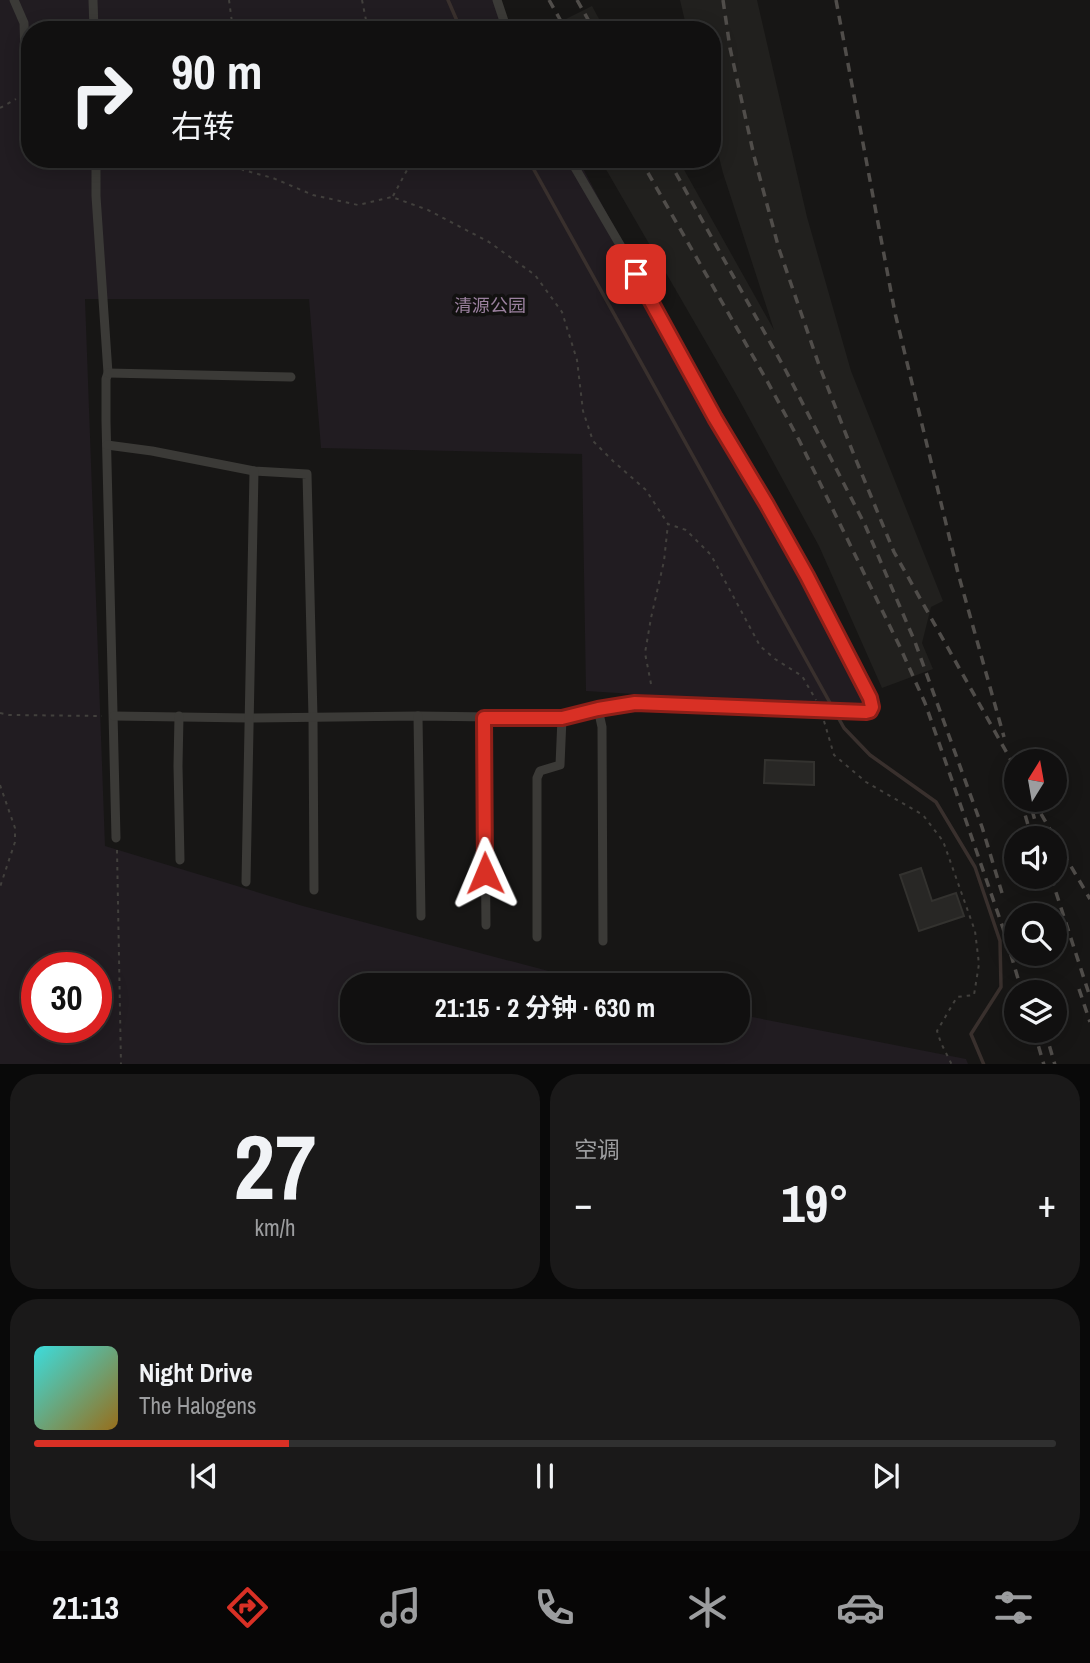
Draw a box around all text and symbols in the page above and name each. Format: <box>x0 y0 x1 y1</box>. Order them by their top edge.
text: 90 m <box>171 38 263 104</box>
icon: right <box>56 49 147 140</box>
text: 右转 <box>171 105 235 148</box>
pin <box>606 244 666 304</box>
icon: arrive <box>617 255 655 293</box>
park label: 清源公园 <box>454 293 526 318</box>
north arrow <box>1004 749 1068 812</box>
map controls <box>1004 749 1067 1043</box>
button: sound <box>1004 826 1067 889</box>
position arrow <box>448 836 522 910</box>
button: search <box>1004 903 1067 966</box>
speed limit sign: 30 <box>21 952 112 1043</box>
button: layers <box>1004 980 1067 1043</box>
text: 21:15 · 2 分钟 · 630 m <box>435 990 655 1025</box>
text: 27 <box>234 1105 317 1227</box>
text: 空调 <box>574 1134 620 1165</box>
text: 19° <box>781 1168 849 1238</box>
text: − <box>574 1178 592 1229</box>
text: + <box>1038 1178 1056 1229</box>
text: km/h <box>255 1212 295 1243</box>
text: Night Drive <box>139 1355 253 1390</box>
text: The Halogens <box>139 1390 256 1421</box>
icon: previous <box>185 1457 223 1495</box>
icon: pause <box>526 1457 564 1495</box>
icon: next <box>867 1457 905 1495</box>
icon: directions <box>223 1583 272 1632</box>
icon: music <box>376 1583 425 1632</box>
icon: phone <box>530 1583 579 1632</box>
icon: climate <box>683 1583 732 1632</box>
icon: car <box>836 1583 885 1632</box>
icon: filters <box>989 1583 1038 1632</box>
text: 21:13 <box>52 1586 119 1629</box>

